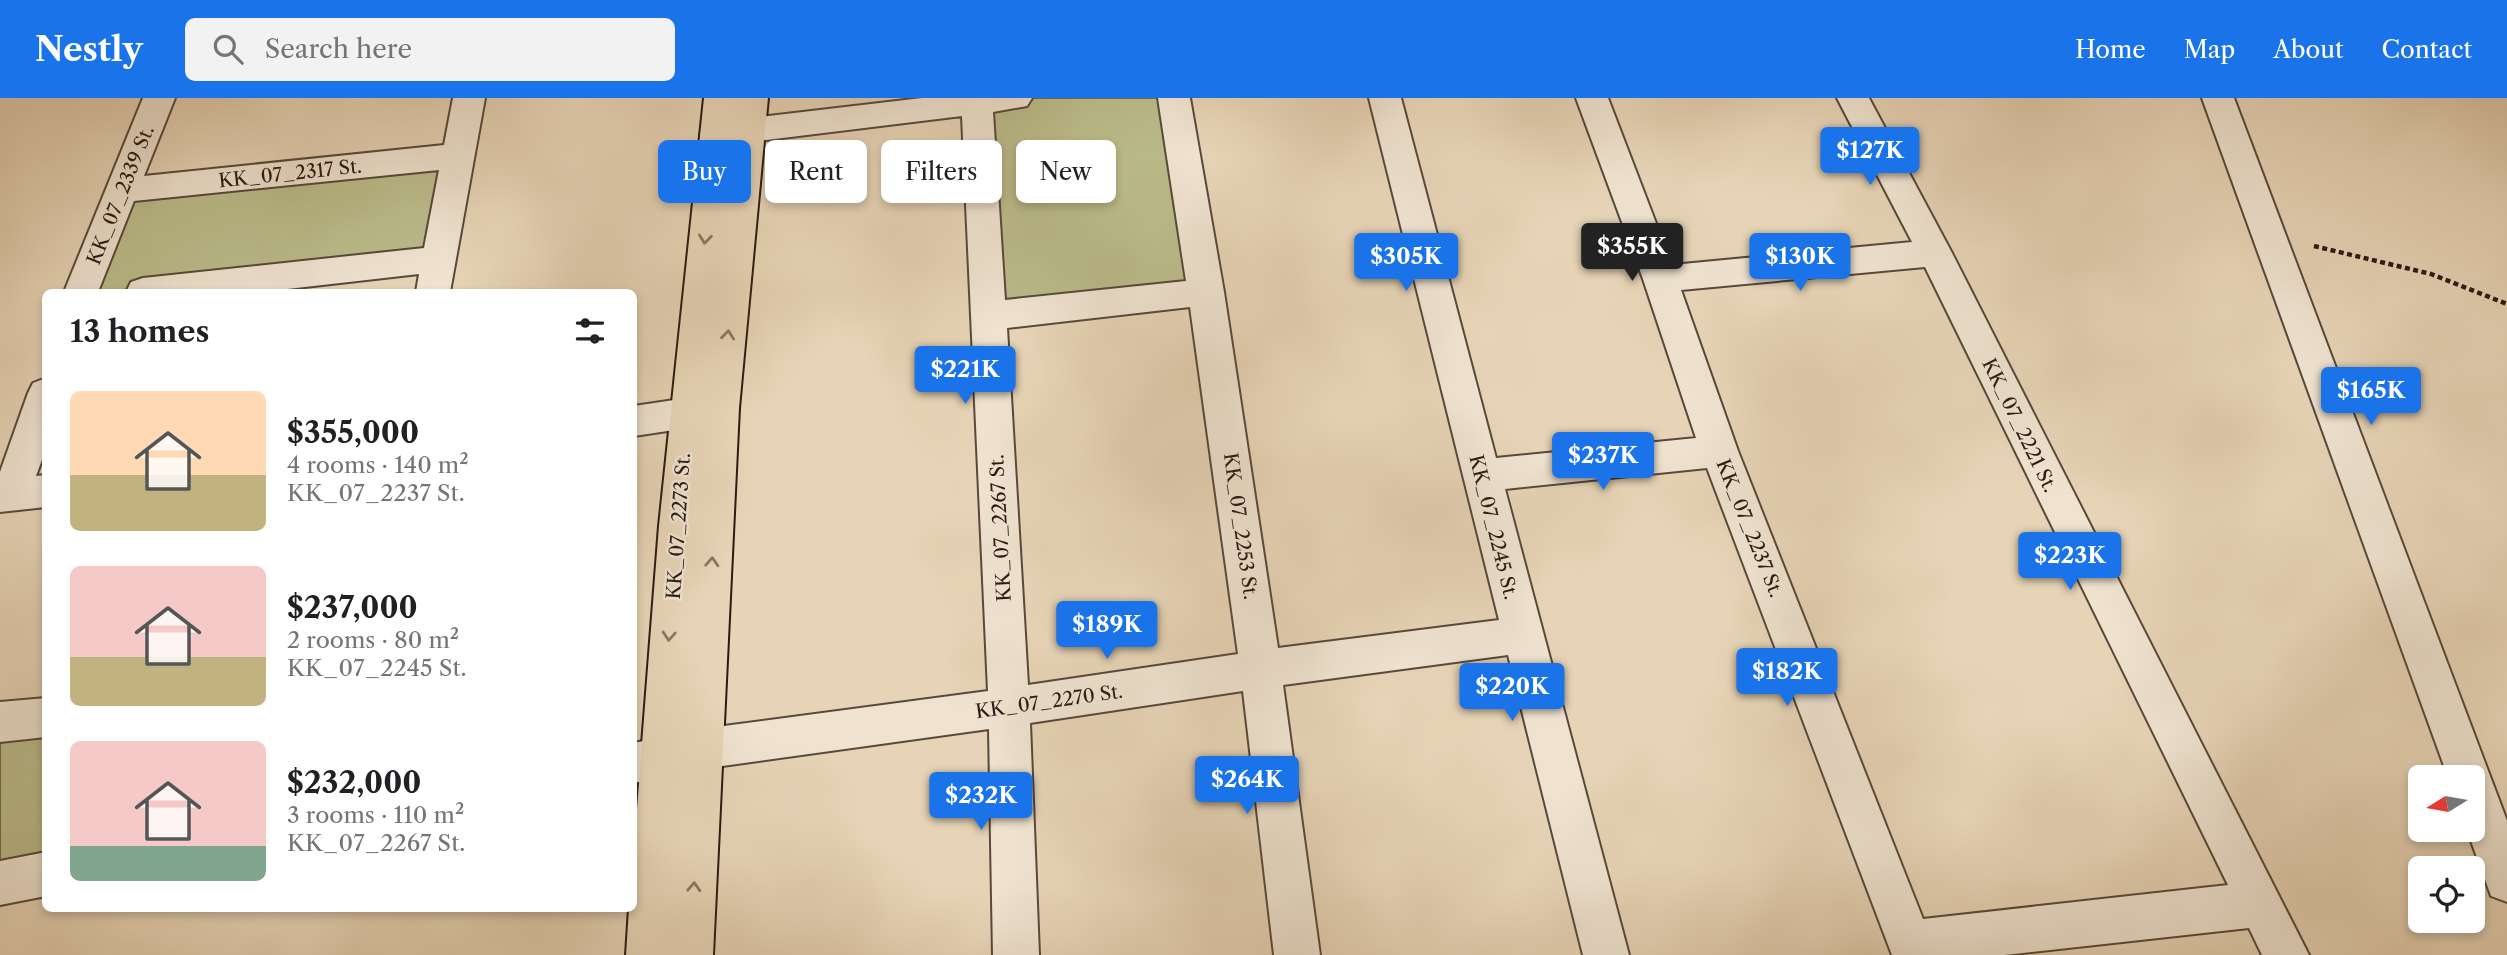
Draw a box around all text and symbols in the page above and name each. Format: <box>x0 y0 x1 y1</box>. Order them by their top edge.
search box <box>185 18 675 81</box>
text: Nestly <box>35 29 143 70</box>
icon: search <box>209 30 247 68</box>
text: Search here <box>265 33 412 65</box>
text: Home <box>2075 35 2146 64</box>
text: Map <box>2184 35 2235 64</box>
text: About <box>2273 35 2344 64</box>
text: Contact <box>2382 35 2472 64</box>
street label: KK_07_2339 St. <box>82 122 159 268</box>
pin: $127K <box>1821 127 1919 187</box>
text: $127K <box>1836 136 1904 164</box>
chip: Buy <box>658 140 751 203</box>
chip: Rent <box>765 140 867 203</box>
chip: Filters <box>881 140 1002 203</box>
chip: New <box>1016 140 1116 203</box>
street label: KK_07_2317 St. <box>217 155 363 192</box>
pin: $355K <box>1583 223 1681 283</box>
text: $355K <box>1597 232 1667 260</box>
one-way arrow <box>698 234 713 245</box>
pin: $305K <box>1357 234 1455 293</box>
pin: $130K <box>1751 234 1849 293</box>
text: $305K <box>1370 242 1442 270</box>
text: $130K <box>1765 242 1835 270</box>
icon: filters <box>571 312 609 350</box>
text: 13 homes <box>70 313 209 350</box>
one-way arrow <box>721 329 736 341</box>
pin: $221K <box>916 346 1014 406</box>
text: $221K <box>931 355 999 383</box>
street label: KK_07_2221 St. <box>1977 355 2062 496</box>
pin: $165K <box>2322 368 2420 427</box>
text: $165K <box>2337 376 2405 404</box>
text: $355,000 <box>287 414 419 451</box>
icon: home <box>126 419 210 503</box>
pin: $237K <box>1554 432 1652 492</box>
text: $237K <box>1568 441 1638 469</box>
text: 4 rooms · 140 m² <box>287 451 469 479</box>
street label: KK_07_2253 St. <box>1219 451 1262 601</box>
street label: KK_07_2273 St. <box>662 452 695 600</box>
street label: KK_07_2245 St. <box>1464 452 1523 602</box>
street label: KK_07_2267 St. <box>985 454 1016 602</box>
street label: KK_07_2237 St. <box>1711 456 1788 601</box>
text: KK_07_2237 St. <box>287 479 465 507</box>
pin: $223K <box>2021 532 2119 592</box>
text: $223K <box>2034 541 2106 569</box>
one-way arrow <box>704 556 719 567</box>
text: $237,000 <box>287 589 418 626</box>
icon: home <box>126 594 210 678</box>
pin: $189K <box>1058 602 1156 661</box>
text: $189K <box>1072 610 1142 638</box>
text: 2 rooms · 80 m² <box>287 626 459 654</box>
one-way arrow <box>662 631 677 642</box>
pin: $182K <box>1738 648 1836 708</box>
text: KK_07_2245 St. <box>287 654 467 682</box>
text: $182K <box>1752 657 1822 685</box>
pin: $220K <box>1463 664 1561 723</box>
text: $220K <box>1475 672 1549 700</box>
street label: KK_07_2270 St. <box>974 680 1124 723</box>
pin: $264K <box>1198 756 1296 816</box>
text: $232,000 <box>287 764 421 801</box>
text: $264K <box>1211 765 1283 793</box>
north arrow <box>2408 765 2485 842</box>
map controls <box>2408 765 2485 933</box>
icon: home <box>126 769 210 853</box>
pin: $232K <box>932 772 1030 832</box>
text: $232K <box>945 781 1017 809</box>
text: 3 rooms · 110 m² <box>287 801 464 829</box>
text: KK_07_2267 St. <box>287 829 465 857</box>
button: locate <box>2408 856 2485 933</box>
one-way arrow <box>686 881 701 892</box>

